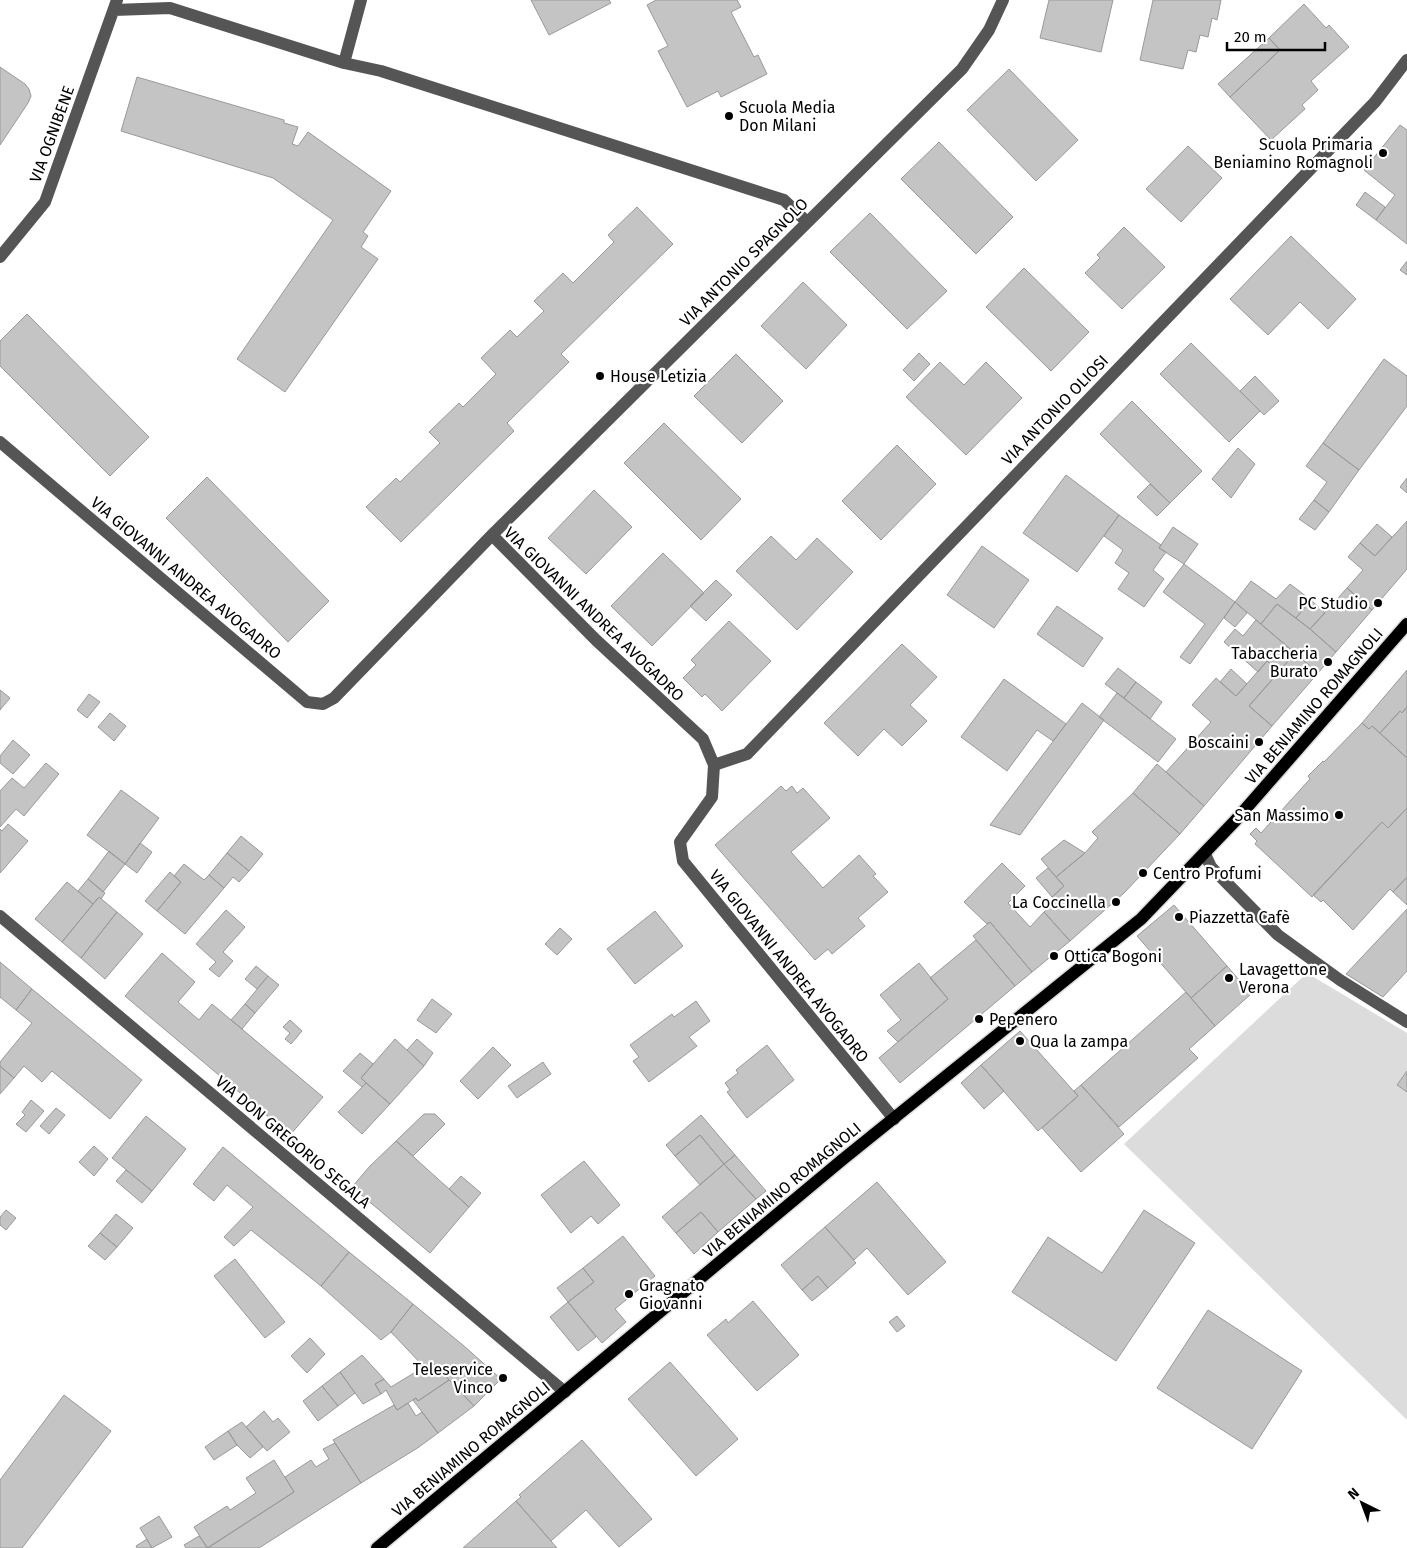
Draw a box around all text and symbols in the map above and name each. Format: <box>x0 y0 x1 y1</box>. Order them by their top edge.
scale bar <box>1227 20 1324 52</box>
text: 20 m <box>1234 28 1267 46</box>
street label: VIA OGNIBENE <box>26 83 78 185</box>
place label: Scuola Media Don Milani <box>739 98 835 135</box>
marker: Scuola Media Don Milani <box>723 110 735 122</box>
place label: Scuola Primaria Beniamino Romagnoli <box>1213 135 1373 172</box>
marker: Scuola Primaria Beniamino Romagnoli <box>1377 147 1389 159</box>
street label: VIA ANTONIO SPAGNOLO <box>676 194 812 330</box>
street label: VIA ANTONIO OLIOSI <box>998 351 1112 469</box>
place label: House Letizia <box>610 367 707 386</box>
marker: House Letizia <box>594 370 606 382</box>
street label: VIA GIOVANNI ANDREA AVOGADRO <box>87 493 285 663</box>
street label: VIA GIOVANNI ANDREA AVOGADRO <box>500 523 688 705</box>
place label: PC Studio <box>1298 594 1368 613</box>
marker: PC Studio <box>1372 597 1384 609</box>
street label: VIA BENIAMINO ROMAGNOLI <box>1241 624 1387 788</box>
place label: Tabaccheria Burato <box>1231 644 1318 681</box>
marker: Tabaccheria Burato <box>1322 656 1334 668</box>
place label: Boscaini <box>1188 733 1249 752</box>
marker: Boscaini <box>1253 736 1265 748</box>
place label: San Massimo <box>1235 806 1329 825</box>
marker: San Massimo <box>1333 809 1345 821</box>
place label: Centro Profumi <box>1153 864 1262 883</box>
street label: VIA GIOVANNI ANDREA AVOGADRO <box>705 866 873 1066</box>
marker: Centro Profumi <box>1137 867 1149 879</box>
place label: La Coccinella <box>1012 893 1106 912</box>
marker: La Coccinella <box>1110 896 1122 908</box>
place label: Piazzetta Cafè <box>1189 908 1290 927</box>
marker: Piazzetta Cafè <box>1173 911 1185 923</box>
place label: Ottica Bogoni <box>1064 947 1162 966</box>
marker: Ottica Bogoni <box>1048 950 1060 962</box>
place label: Lavagettone Verona <box>1239 960 1327 997</box>
marker: Lavagettone Verona <box>1223 972 1235 984</box>
place label: Pepenero <box>989 1010 1058 1029</box>
marker: Pepenero <box>973 1013 985 1025</box>
place label: Qua la zampa <box>1030 1032 1128 1051</box>
marker: Qua la zampa <box>1014 1035 1026 1047</box>
street label: VIA DON GREGORIO SEGALA <box>212 1072 375 1213</box>
street label: VIA BENIAMINO ROMAGNOLI <box>699 1118 865 1262</box>
place label: Gragnato Giovanni <box>639 1276 705 1313</box>
marker: Gragnato Giovanni <box>623 1288 635 1300</box>
place label: Teleservice Vinco <box>413 1360 493 1397</box>
marker: Teleservice Vinco <box>497 1372 509 1384</box>
street label: VIA BENIAMINO ROMAGNOLI <box>388 1377 554 1521</box>
north arrow <box>1337 1478 1387 1528</box>
text: N <box>1344 1484 1363 1503</box>

